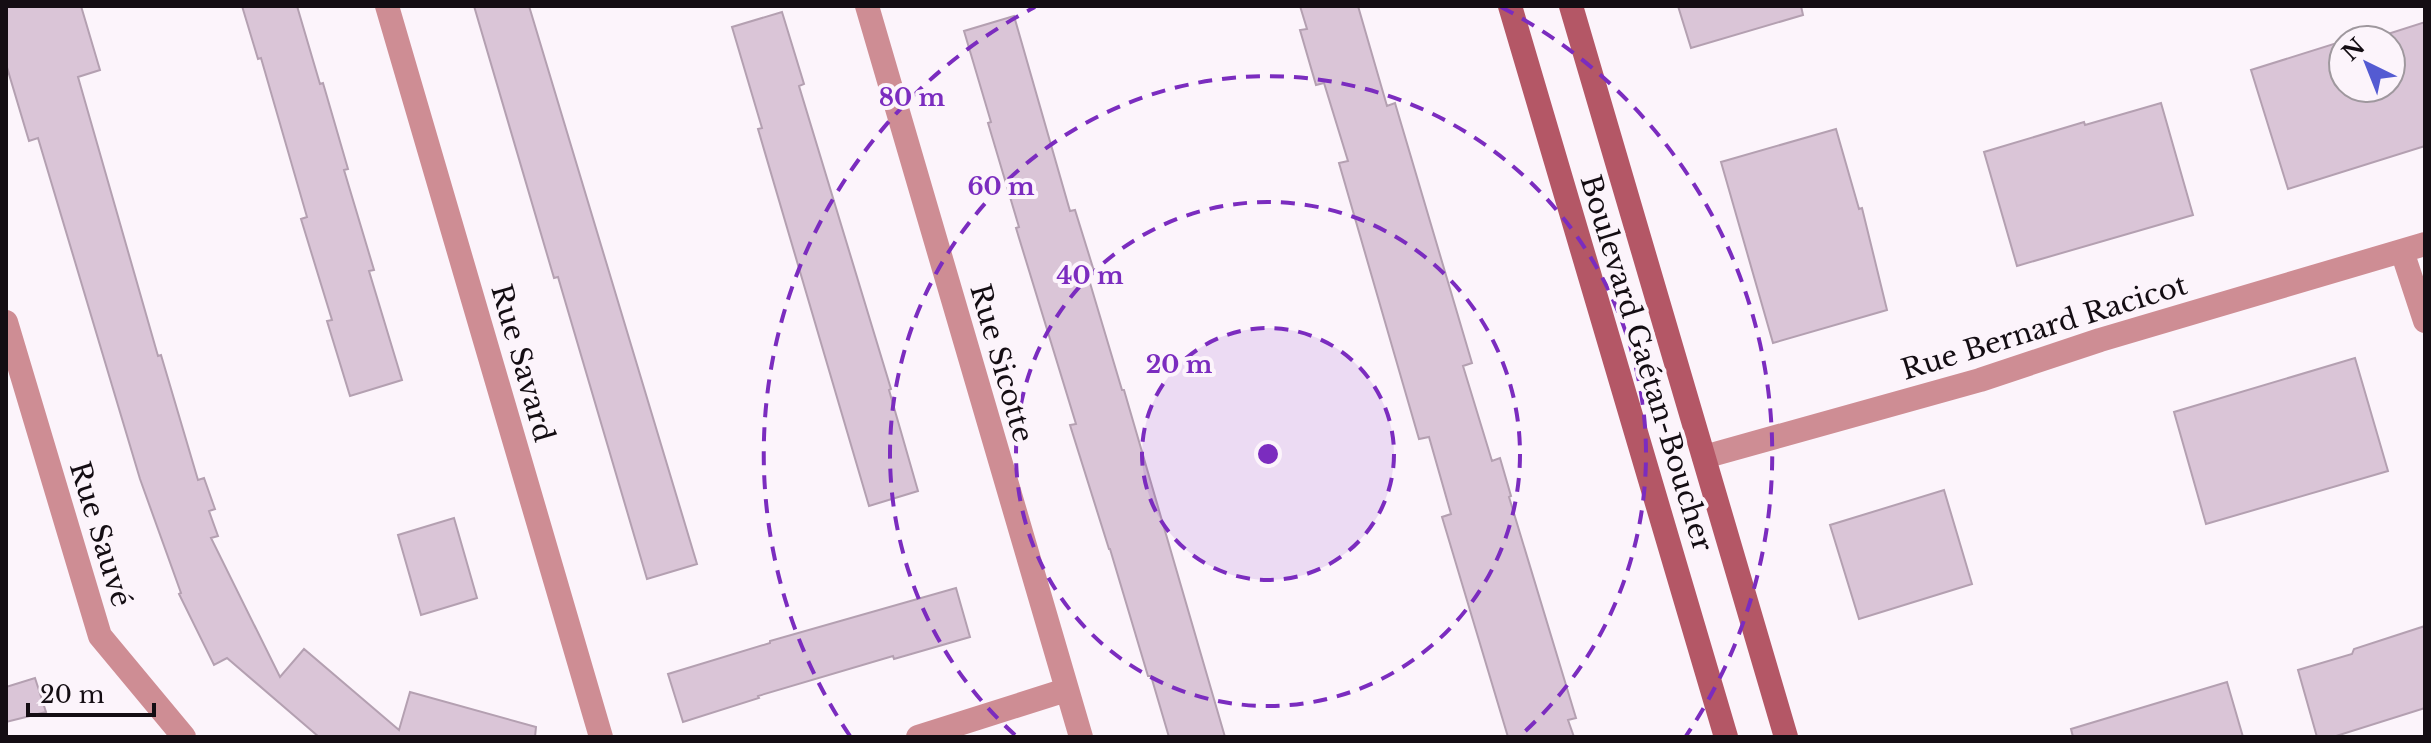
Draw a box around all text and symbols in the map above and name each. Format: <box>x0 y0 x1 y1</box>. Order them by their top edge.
north arrow <box>2327 24 2407 104</box>
text: N <box>2337 33 2371 67</box>
text: 80 m <box>879 83 946 112</box>
street label: Boulevard Gaétan-Boucher <box>1573 171 1721 556</box>
text: 60 m <box>967 172 1035 201</box>
text: 40 m <box>1057 261 1124 290</box>
street label: Rue Bernard Racicot <box>1897 267 2191 388</box>
street label: Rue Savard <box>483 280 562 446</box>
street label: Rue Sicotte <box>962 280 1041 446</box>
text: 20 m <box>1146 350 1213 379</box>
centre of rings <box>1254 440 1282 468</box>
street label: Rue Sauvé <box>62 457 139 611</box>
scale bar <box>28 667 154 717</box>
text: 20 m <box>40 680 105 709</box>

